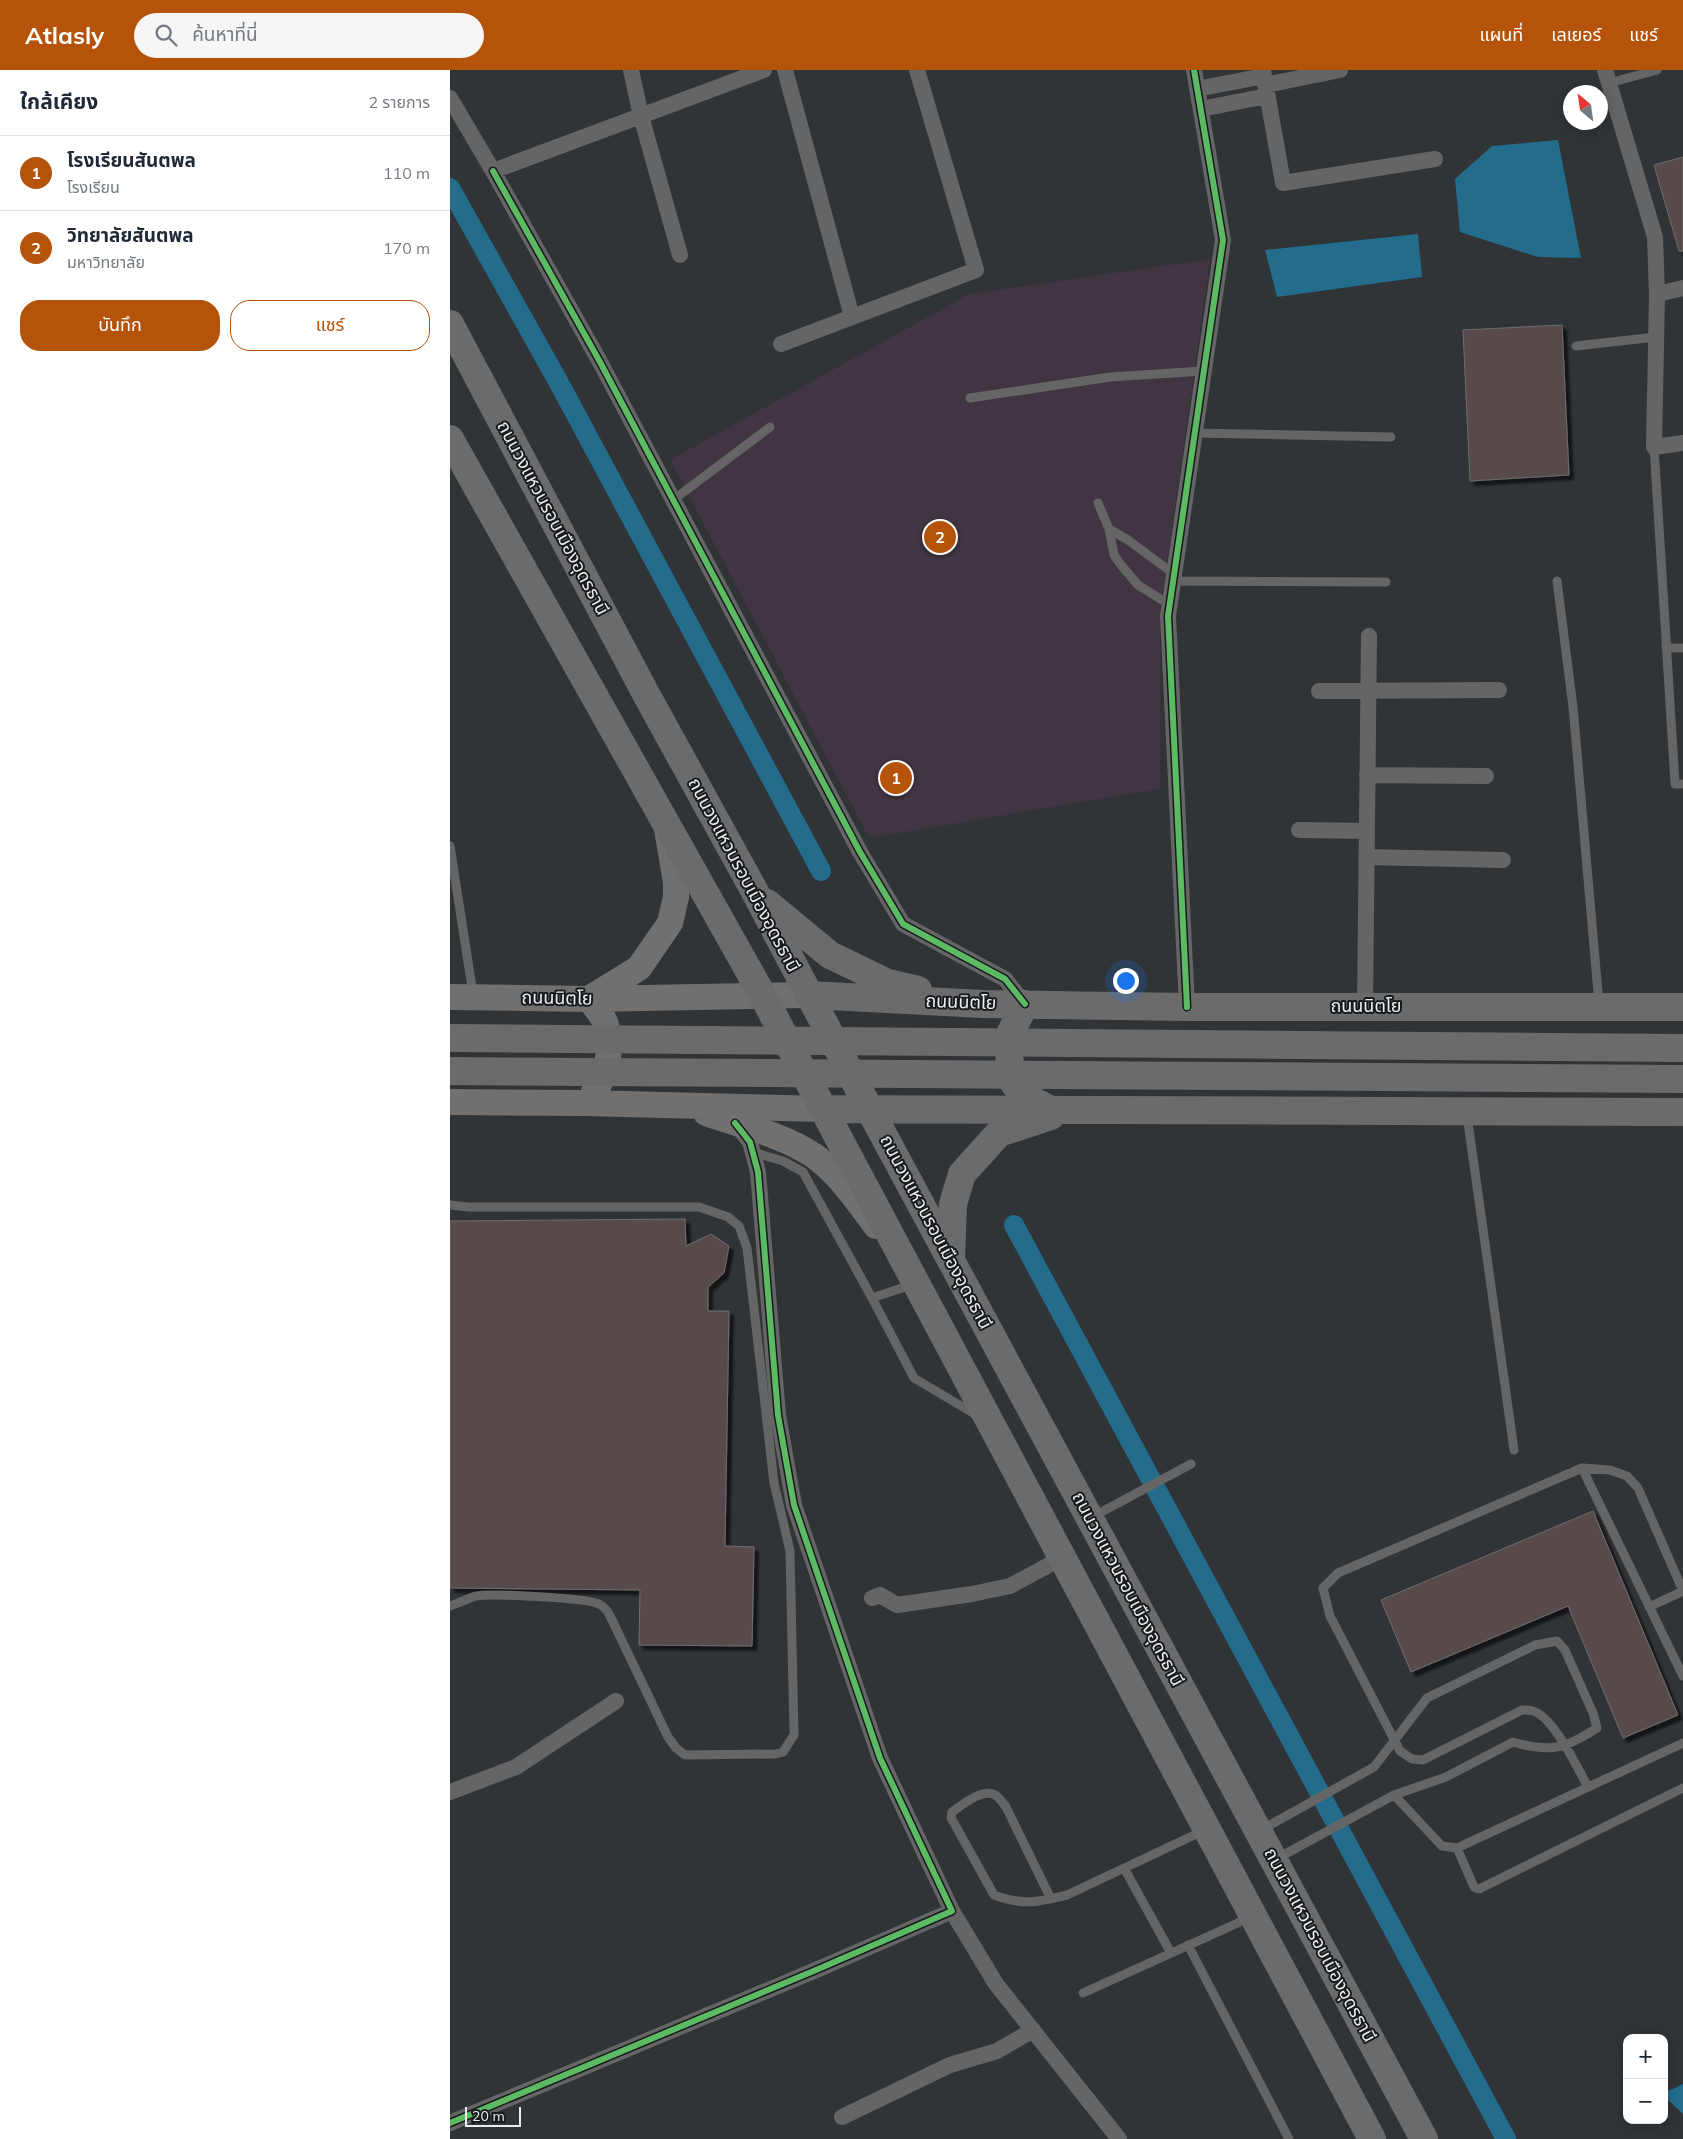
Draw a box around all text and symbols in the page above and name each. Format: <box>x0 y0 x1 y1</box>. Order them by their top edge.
search box <box>134 13 484 58</box>
text: Atlasly <box>25 20 104 50</box>
icon: search <box>152 21 180 49</box>
text: ค้นหาที่นี่ <box>192 22 258 46</box>
text: แผนที่ <box>1479 23 1523 46</box>
text: เลเยอร์ <box>1551 23 1601 46</box>
text: แชร์ <box>1629 23 1658 46</box>
north arrow <box>1563 85 1608 130</box>
text: ใกล้เคียง <box>20 88 98 114</box>
text: 2 รายการ <box>369 92 430 112</box>
text: โรงเรียนสันตพล <box>67 148 196 172</box>
text: 1 <box>31 163 41 183</box>
text: 110 m <box>383 163 430 183</box>
text: โรงเรียน <box>67 177 120 197</box>
text: วิทยาลัยสันตพล <box>67 223 194 247</box>
text: 2 <box>31 238 41 258</box>
text: 170 m <box>383 238 430 258</box>
text: มหาวิทยาลัย <box>67 252 145 272</box>
button: บันทึก <box>20 300 220 351</box>
button: แชร์ <box>230 300 430 351</box>
street label: ถนนวงแหวนรอบเมืองอุดรธานี <box>492 417 614 619</box>
pin: 2 <box>924 518 956 556</box>
pin: 1 <box>880 759 912 797</box>
street label: ถนนวงแหวนรอบเมืองอุดรธานี <box>683 774 805 976</box>
your location <box>1113 968 1139 994</box>
street label: ถนนนิตโย <box>521 985 593 1010</box>
street label: ถนนนิตโย <box>925 989 997 1014</box>
street label: ถนนนิตโย <box>1330 994 1402 1017</box>
street label: ถนนวงแหวนรอบเมืองอุดรธานี <box>875 1131 997 1333</box>
street label: ถนนวงแหวนรอบเมืองอุดรธานี <box>1067 1488 1189 1690</box>
street label: ถนนวงแหวนรอบเมืองอุดรธานี <box>1259 1844 1381 2046</box>
map controls <box>1623 2034 1668 2124</box>
button: + <box>1623 2034 1668 2079</box>
button: − <box>1623 2079 1668 2124</box>
scale bar <box>465 2104 521 2127</box>
text: 20 m <box>472 2107 505 2125</box>

